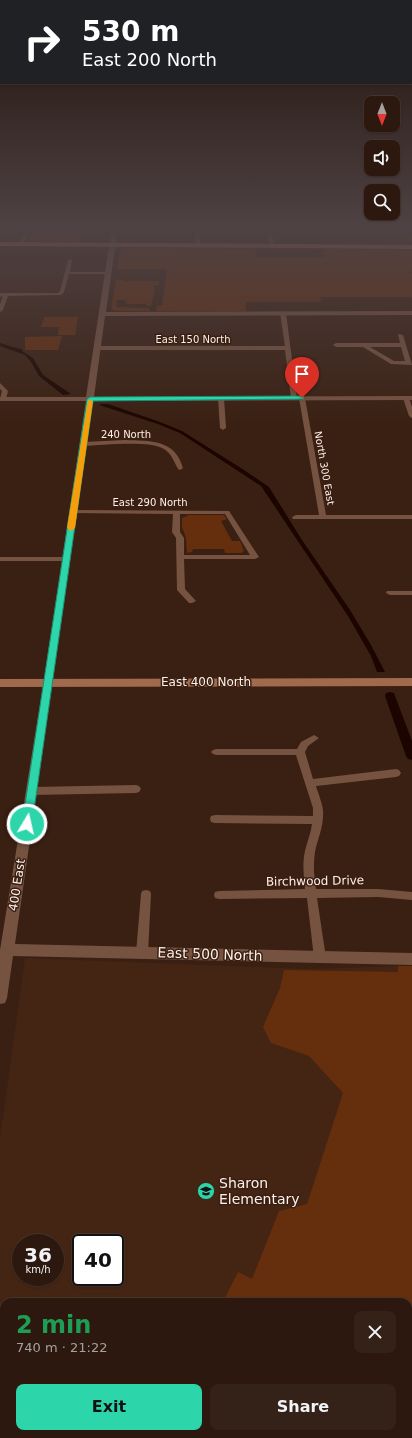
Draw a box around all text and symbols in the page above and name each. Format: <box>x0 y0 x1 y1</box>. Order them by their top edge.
text: 530 m <box>82 15 179 48</box>
icon: right <box>16 16 68 68</box>
text: East 200 North <box>82 49 217 70</box>
north arrow <box>364 96 400 132</box>
map controls <box>364 96 400 220</box>
button: sound <box>364 140 400 176</box>
button: search <box>364 184 400 220</box>
street label: East 150 North <box>156 334 231 345</box>
pin <box>285 357 319 398</box>
icon: arrive <box>291 363 313 385</box>
street label: 240 North <box>101 429 151 440</box>
street label: North 300 East <box>313 430 336 506</box>
street label: East 290 North <box>113 497 188 508</box>
street label: East 400 North <box>161 675 251 689</box>
position arrow <box>6 803 48 845</box>
street label: 400 East <box>6 858 28 912</box>
street label: Birchwood Drive <box>266 873 364 889</box>
street label: East 500 North <box>157 944 263 964</box>
place label: Sharon Elementary <box>219 1175 300 1207</box>
school or university icon: Sharon Elementary <box>196 1181 216 1201</box>
speed limit sign: 40 <box>72 1234 124 1286</box>
text: 36 <box>24 1243 52 1267</box>
text: km/h <box>25 1264 51 1275</box>
text: 2 min <box>16 1311 91 1339</box>
button: close <box>354 1311 396 1353</box>
text: 740 m · 21:22 <box>16 1340 107 1355</box>
button: Exit <box>16 1384 202 1430</box>
button: Share <box>210 1384 396 1430</box>

